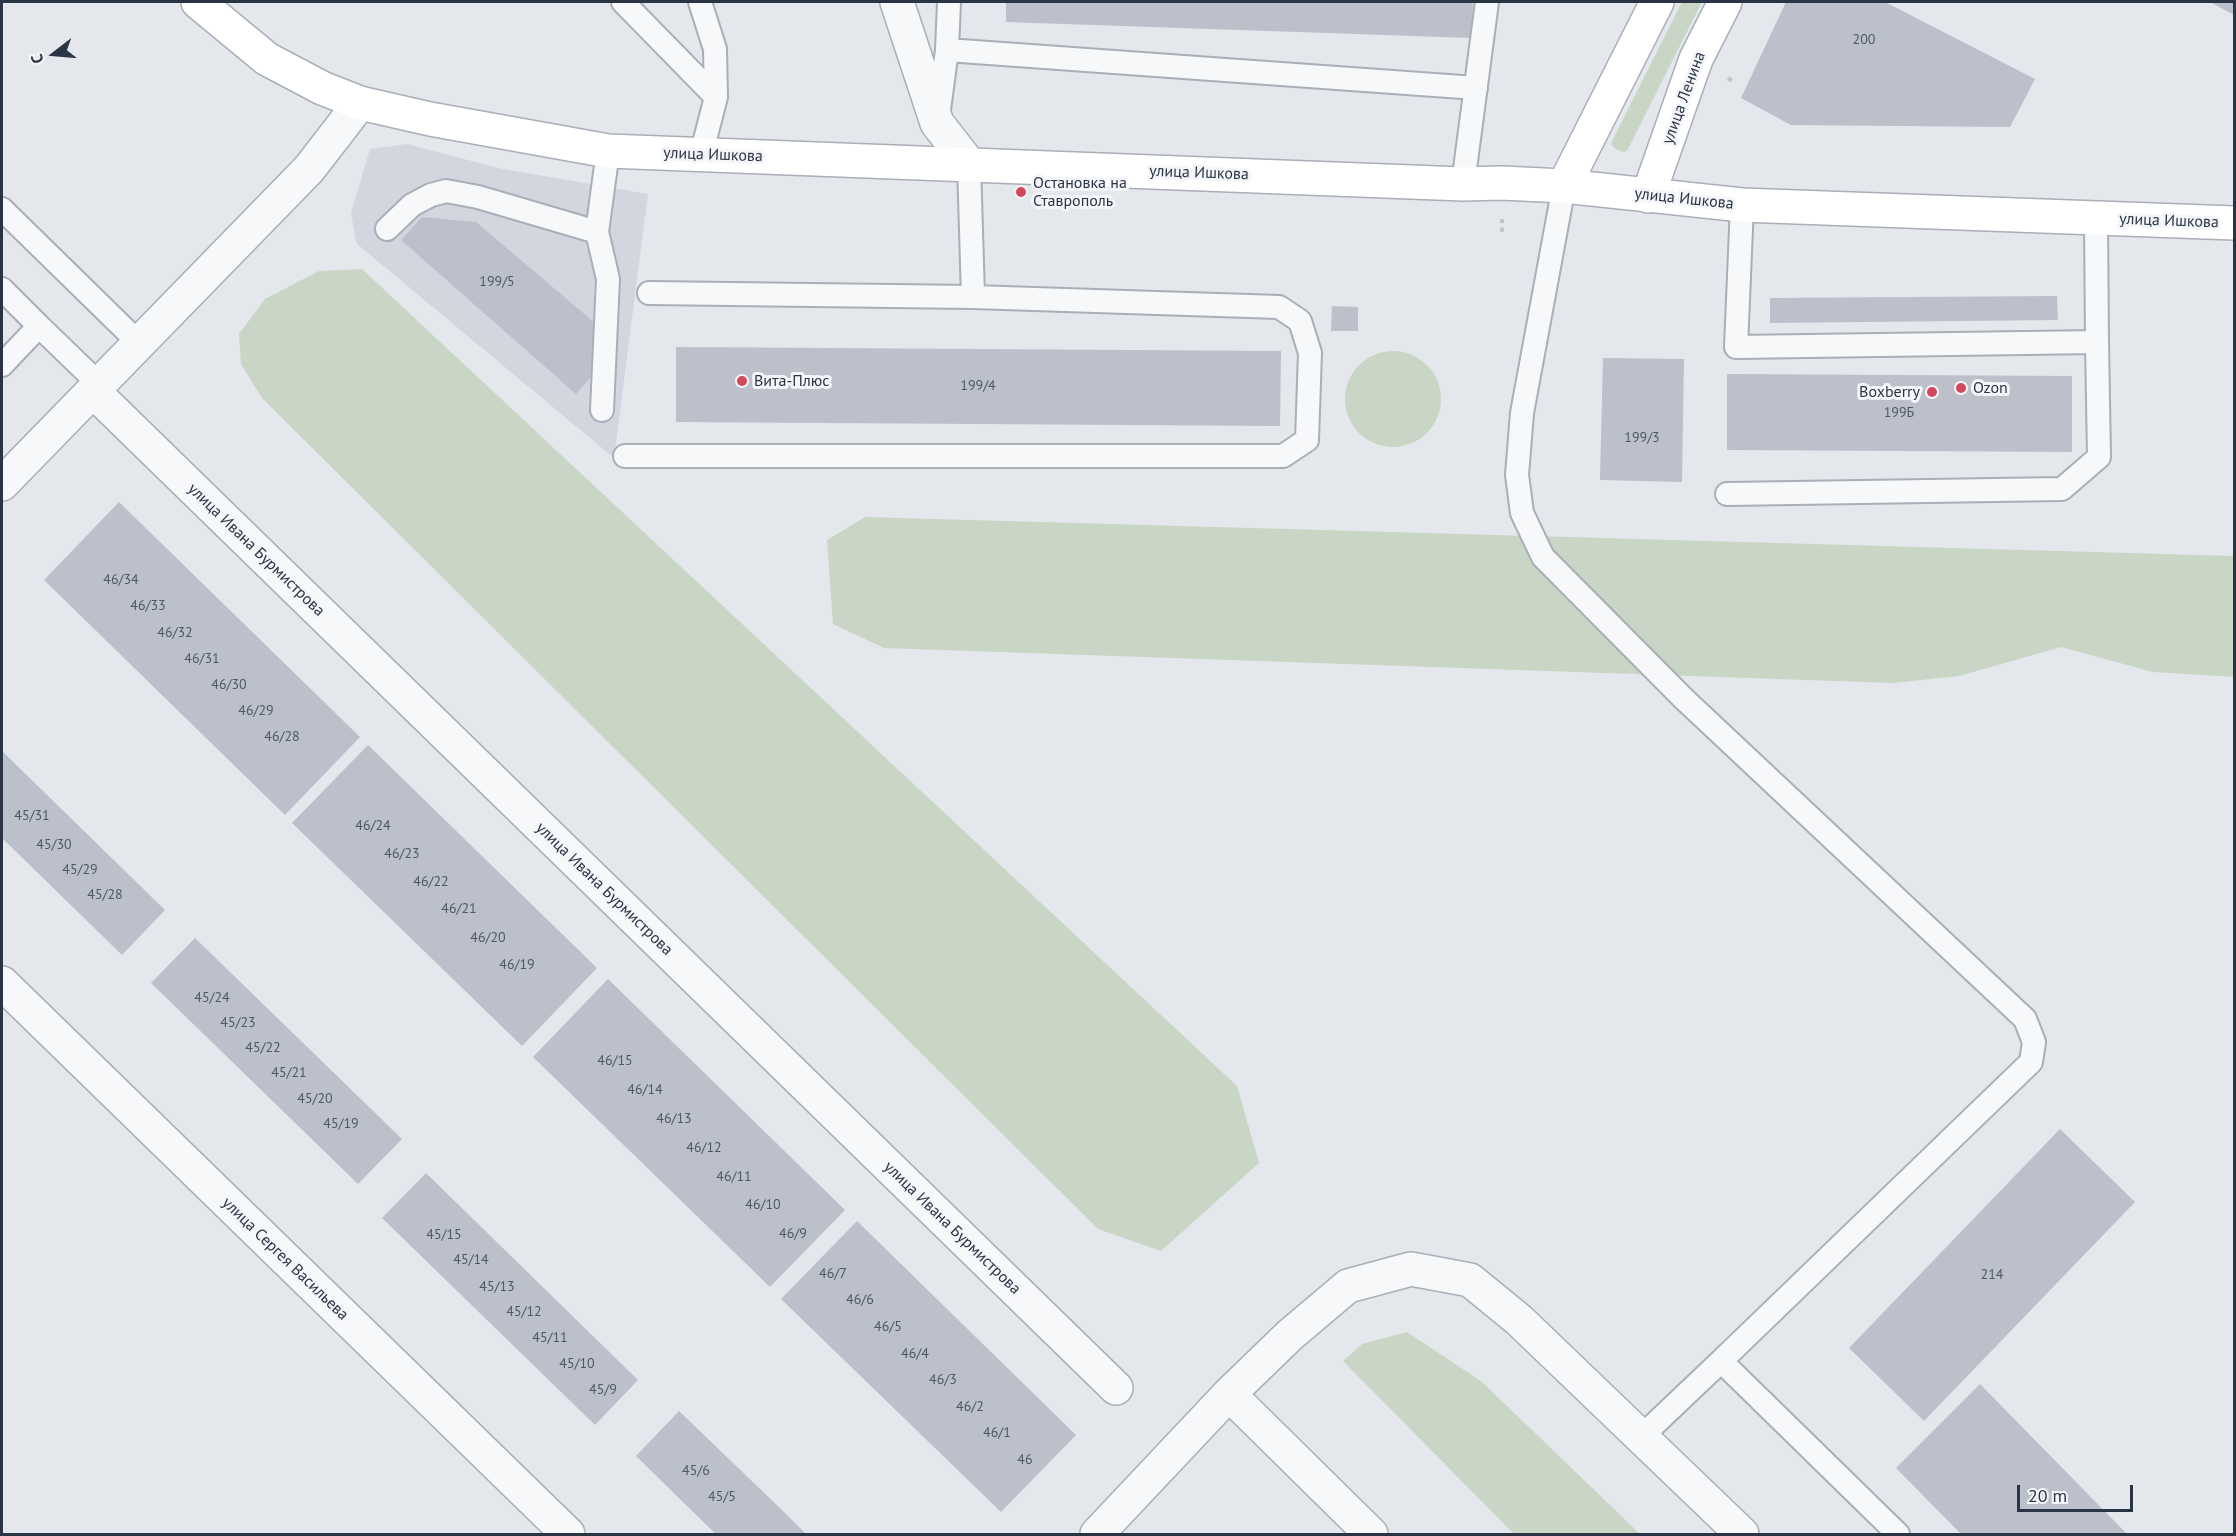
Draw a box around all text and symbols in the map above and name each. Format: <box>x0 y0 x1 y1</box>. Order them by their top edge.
north arrow <box>24 24 84 84</box>
house number: 200 <box>1853 32 1875 48</box>
street label: улица Ленина <box>1658 49 1710 147</box>
text: С <box>26 52 48 66</box>
street label: улица Ишкова <box>663 144 763 166</box>
street label: улица Ишкова <box>1149 162 1249 184</box>
place label: Остановка на Ставрополь <box>1033 173 1127 211</box>
street label: улица Ишкова <box>1633 184 1735 214</box>
marker: Остановка на Ставрополь <box>1014 185 1028 199</box>
street label: улица Ишкова <box>2119 210 2219 232</box>
house number: 199/5 <box>479 274 515 290</box>
place label: Вита-Плюс <box>754 371 829 391</box>
marker: Вита-Плюс <box>735 374 749 388</box>
house number: 199/4 <box>960 378 996 394</box>
place label: Ozon <box>1973 378 2008 398</box>
marker: Ozon <box>1954 381 1968 395</box>
place label: Boxberry <box>1859 382 1920 402</box>
marker: Boxberry <box>1925 385 1939 399</box>
house number: 199Б <box>1884 405 1914 421</box>
house number: 199/3 <box>1624 430 1660 446</box>
street label: улица Ивана Бурмистрова <box>183 479 329 621</box>
house number: 46/34 <box>103 572 139 588</box>
house number: 46/33 <box>130 598 166 614</box>
house number: 46/32 <box>157 625 193 641</box>
house number: 46/31 <box>184 651 220 667</box>
house number: 46/30 <box>211 677 247 693</box>
house number: 46/29 <box>238 703 274 719</box>
house number: 46/28 <box>264 729 300 745</box>
house number: 45/31 <box>14 808 50 824</box>
house number: 46/24 <box>355 818 391 834</box>
street label: улица Ивана Бурмистрова <box>531 818 677 960</box>
house number: 45/30 <box>36 837 72 853</box>
house number: 46/23 <box>384 846 420 862</box>
house number: 45/29 <box>62 862 98 878</box>
house number: 46/22 <box>413 874 449 890</box>
house number: 45/28 <box>87 887 123 903</box>
house number: 46/21 <box>441 901 477 917</box>
house number: 46/20 <box>470 930 506 946</box>
house number: 46/19 <box>499 957 535 973</box>
house number: 45/24 <box>194 990 230 1006</box>
house number: 45/23 <box>220 1015 256 1031</box>
house number: 45/22 <box>245 1040 281 1056</box>
house number: 46/15 <box>597 1053 633 1069</box>
house number: 45/21 <box>271 1065 307 1081</box>
house number: 46/14 <box>627 1082 663 1098</box>
house number: 45/20 <box>297 1091 333 1107</box>
house number: 46/13 <box>656 1111 692 1127</box>
house number: 45/19 <box>323 1116 359 1132</box>
house number: 46/12 <box>686 1140 722 1156</box>
street label: улица Ивана Бурмистрова <box>879 1157 1025 1299</box>
house number: 46/11 <box>716 1169 752 1185</box>
street label: улица Сергея Васильева <box>218 1194 352 1324</box>
house number: 46/10 <box>745 1197 781 1213</box>
house number: 46/9 <box>779 1226 807 1242</box>
house number: 45/15 <box>426 1227 462 1243</box>
house number: 45/14 <box>453 1252 489 1268</box>
house number: 46/7 <box>819 1266 847 1282</box>
house number: 214 <box>1981 1267 2003 1283</box>
house number: 45/13 <box>479 1279 515 1295</box>
house number: 46/6 <box>846 1292 874 1308</box>
house number: 45/12 <box>506 1304 542 1320</box>
house number: 46/5 <box>874 1319 902 1335</box>
house number: 45/11 <box>532 1330 568 1346</box>
house number: 46/4 <box>901 1346 929 1362</box>
house number: 45/10 <box>559 1356 595 1372</box>
house number: 46/3 <box>929 1372 957 1388</box>
house number: 45/9 <box>589 1382 617 1398</box>
house number: 46/2 <box>956 1399 984 1415</box>
house number: 46/1 <box>983 1425 1011 1441</box>
house number: 46 <box>1017 1452 1033 1468</box>
house number: 45/6 <box>682 1463 710 1479</box>
scale bar <box>2020 1473 2136 1511</box>
text: 20 m <box>2028 1484 2067 1507</box>
house number: 45/5 <box>708 1489 736 1505</box>

